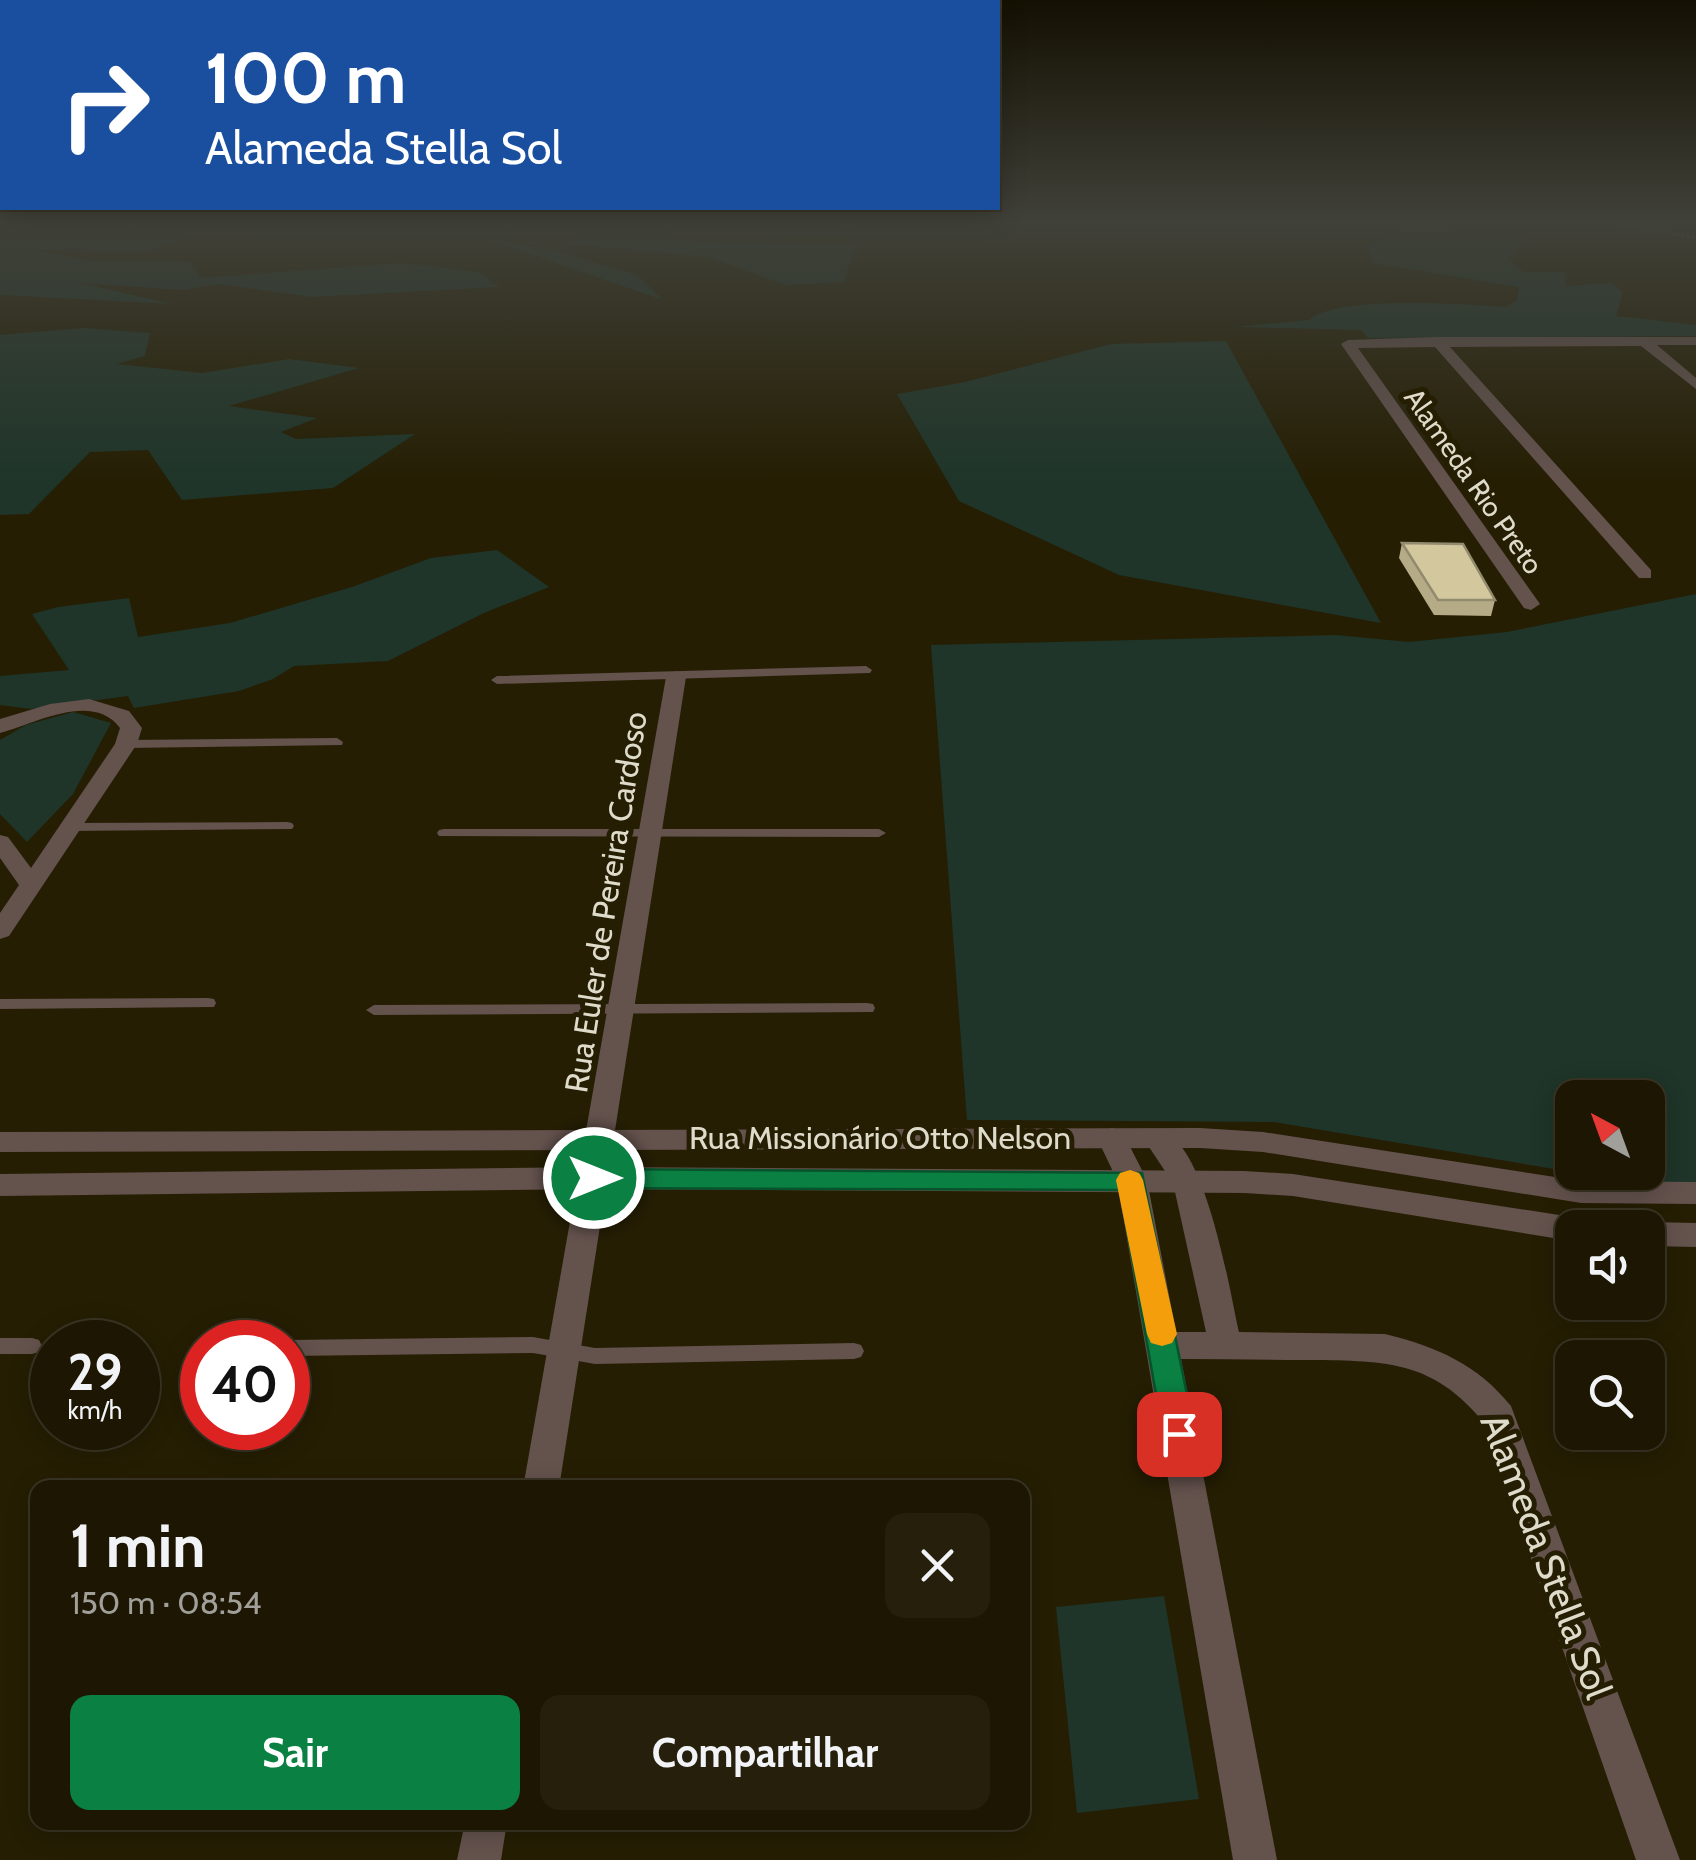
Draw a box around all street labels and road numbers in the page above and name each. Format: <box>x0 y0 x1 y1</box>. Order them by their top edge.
street label: Alameda Rio Preto <box>1397 382 1551 580</box>
street label: Rua Euler de Pereira Cardoso <box>556 709 655 1095</box>
street label: Rua Missionário Otto Nelson <box>689 1118 1071 1157</box>
street label: Alameda Stella Sol <box>1470 1407 1622 1705</box>

